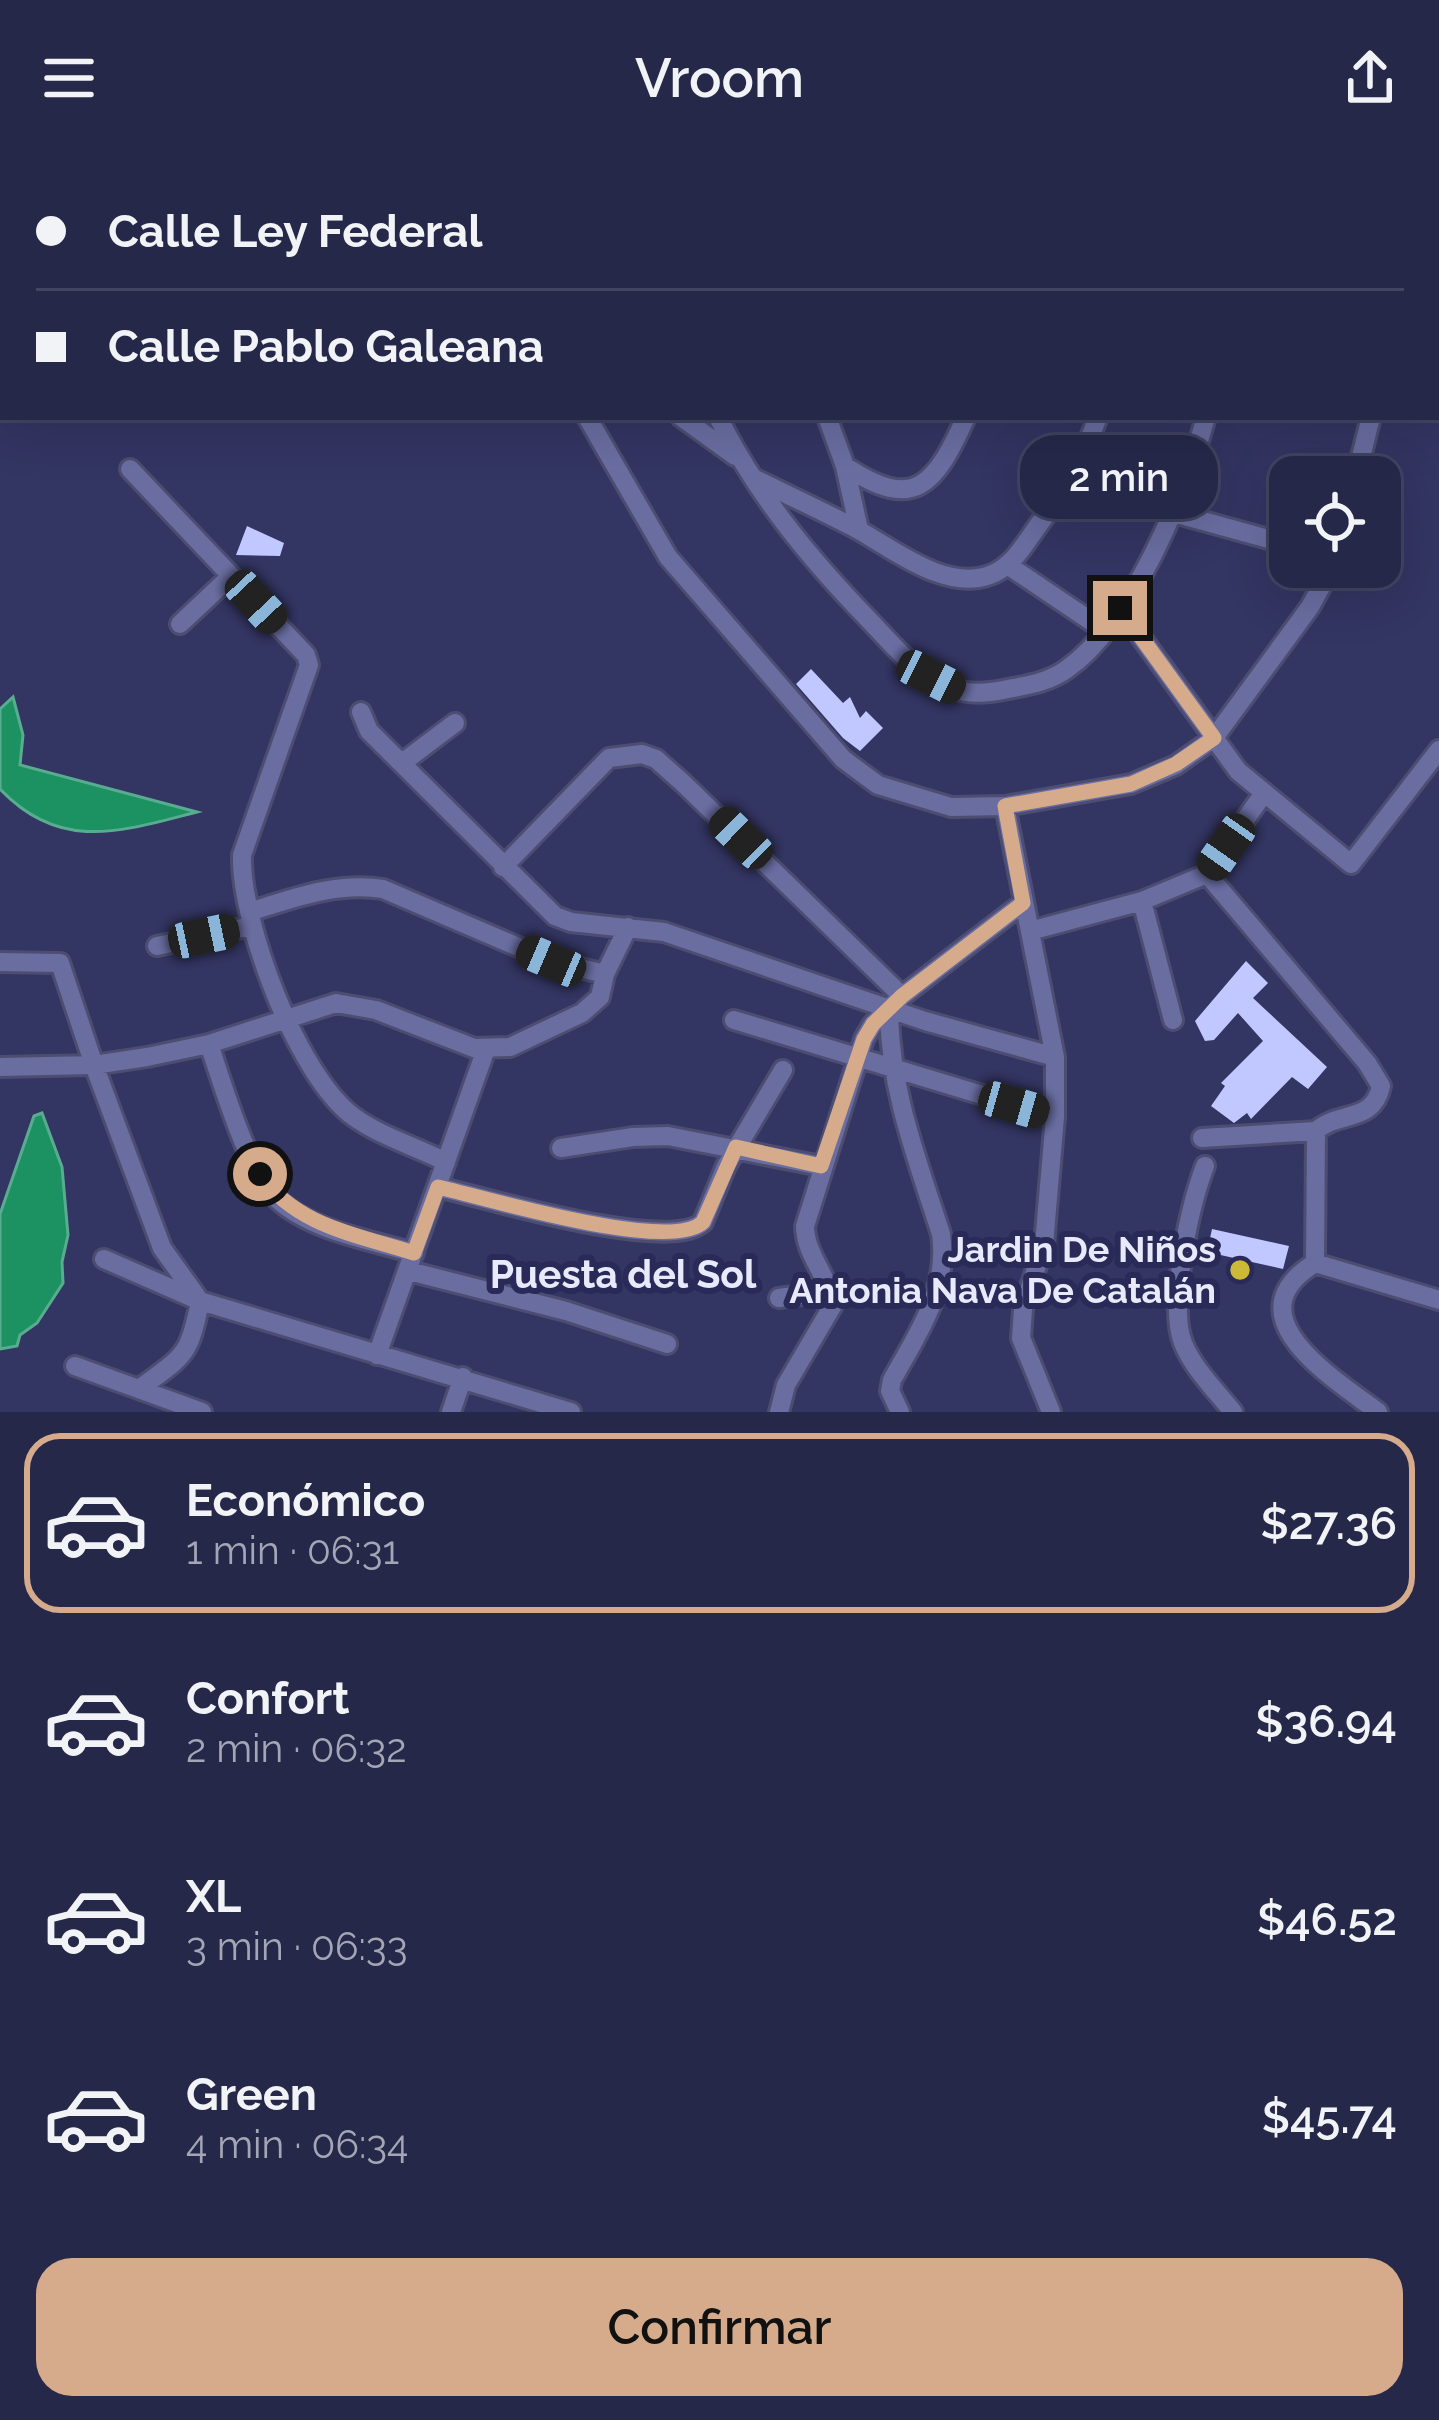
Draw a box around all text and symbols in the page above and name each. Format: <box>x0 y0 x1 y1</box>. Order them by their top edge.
icon: menu <box>36 45 102 111</box>
icon: share <box>1337 45 1403 111</box>
text: Vroom <box>635 46 804 110</box>
text: Calle Ley Federal <box>108 205 482 258</box>
text: Calle Pablo Galeana <box>108 320 544 373</box>
callout: 2 min <box>1021 434 1219 518</box>
text: 2 min <box>1069 454 1169 500</box>
map controls <box>1269 456 1401 588</box>
button: locate <box>1269 456 1401 588</box>
car <box>218 563 294 641</box>
route end <box>1093 581 1147 635</box>
car <box>891 645 971 709</box>
car <box>703 800 779 876</box>
car <box>1191 807 1261 887</box>
car <box>165 911 243 961</box>
car <box>511 930 591 992</box>
car <box>974 1078 1054 1132</box>
route start <box>233 1147 287 1201</box>
place label: Jardin De Niños Antonia Nava De Catalán <box>789 1228 1216 1311</box>
district label: Puesta del Sol <box>490 1251 757 1297</box>
marker: Jardin De Niños Antonia Nava De Catalán <box>1227 1257 1253 1283</box>
icon: car <box>42 1469 150 1577</box>
text: Económico <box>186 1474 425 1527</box>
text: $27.36 <box>1260 1497 1397 1550</box>
text: 1 min · 06:31 <box>186 1527 399 1573</box>
icon: car <box>42 1667 150 1775</box>
text: Confort <box>186 1672 349 1725</box>
text: $36.94 <box>1255 1695 1397 1748</box>
text: 2 min · 06:32 <box>186 1725 406 1771</box>
icon: car <box>42 1865 150 1973</box>
text: XL <box>186 1870 241 1923</box>
text: $46.52 <box>1257 1893 1397 1946</box>
text: 3 min · 06:33 <box>186 1923 407 1969</box>
icon: car <box>42 2063 150 2171</box>
text: Green <box>186 2068 317 2121</box>
text: $45.74 <box>1262 2091 1397 2144</box>
text: 4 min · 06:34 <box>186 2121 408 2167</box>
button: Confirmar <box>36 2258 1403 2396</box>

